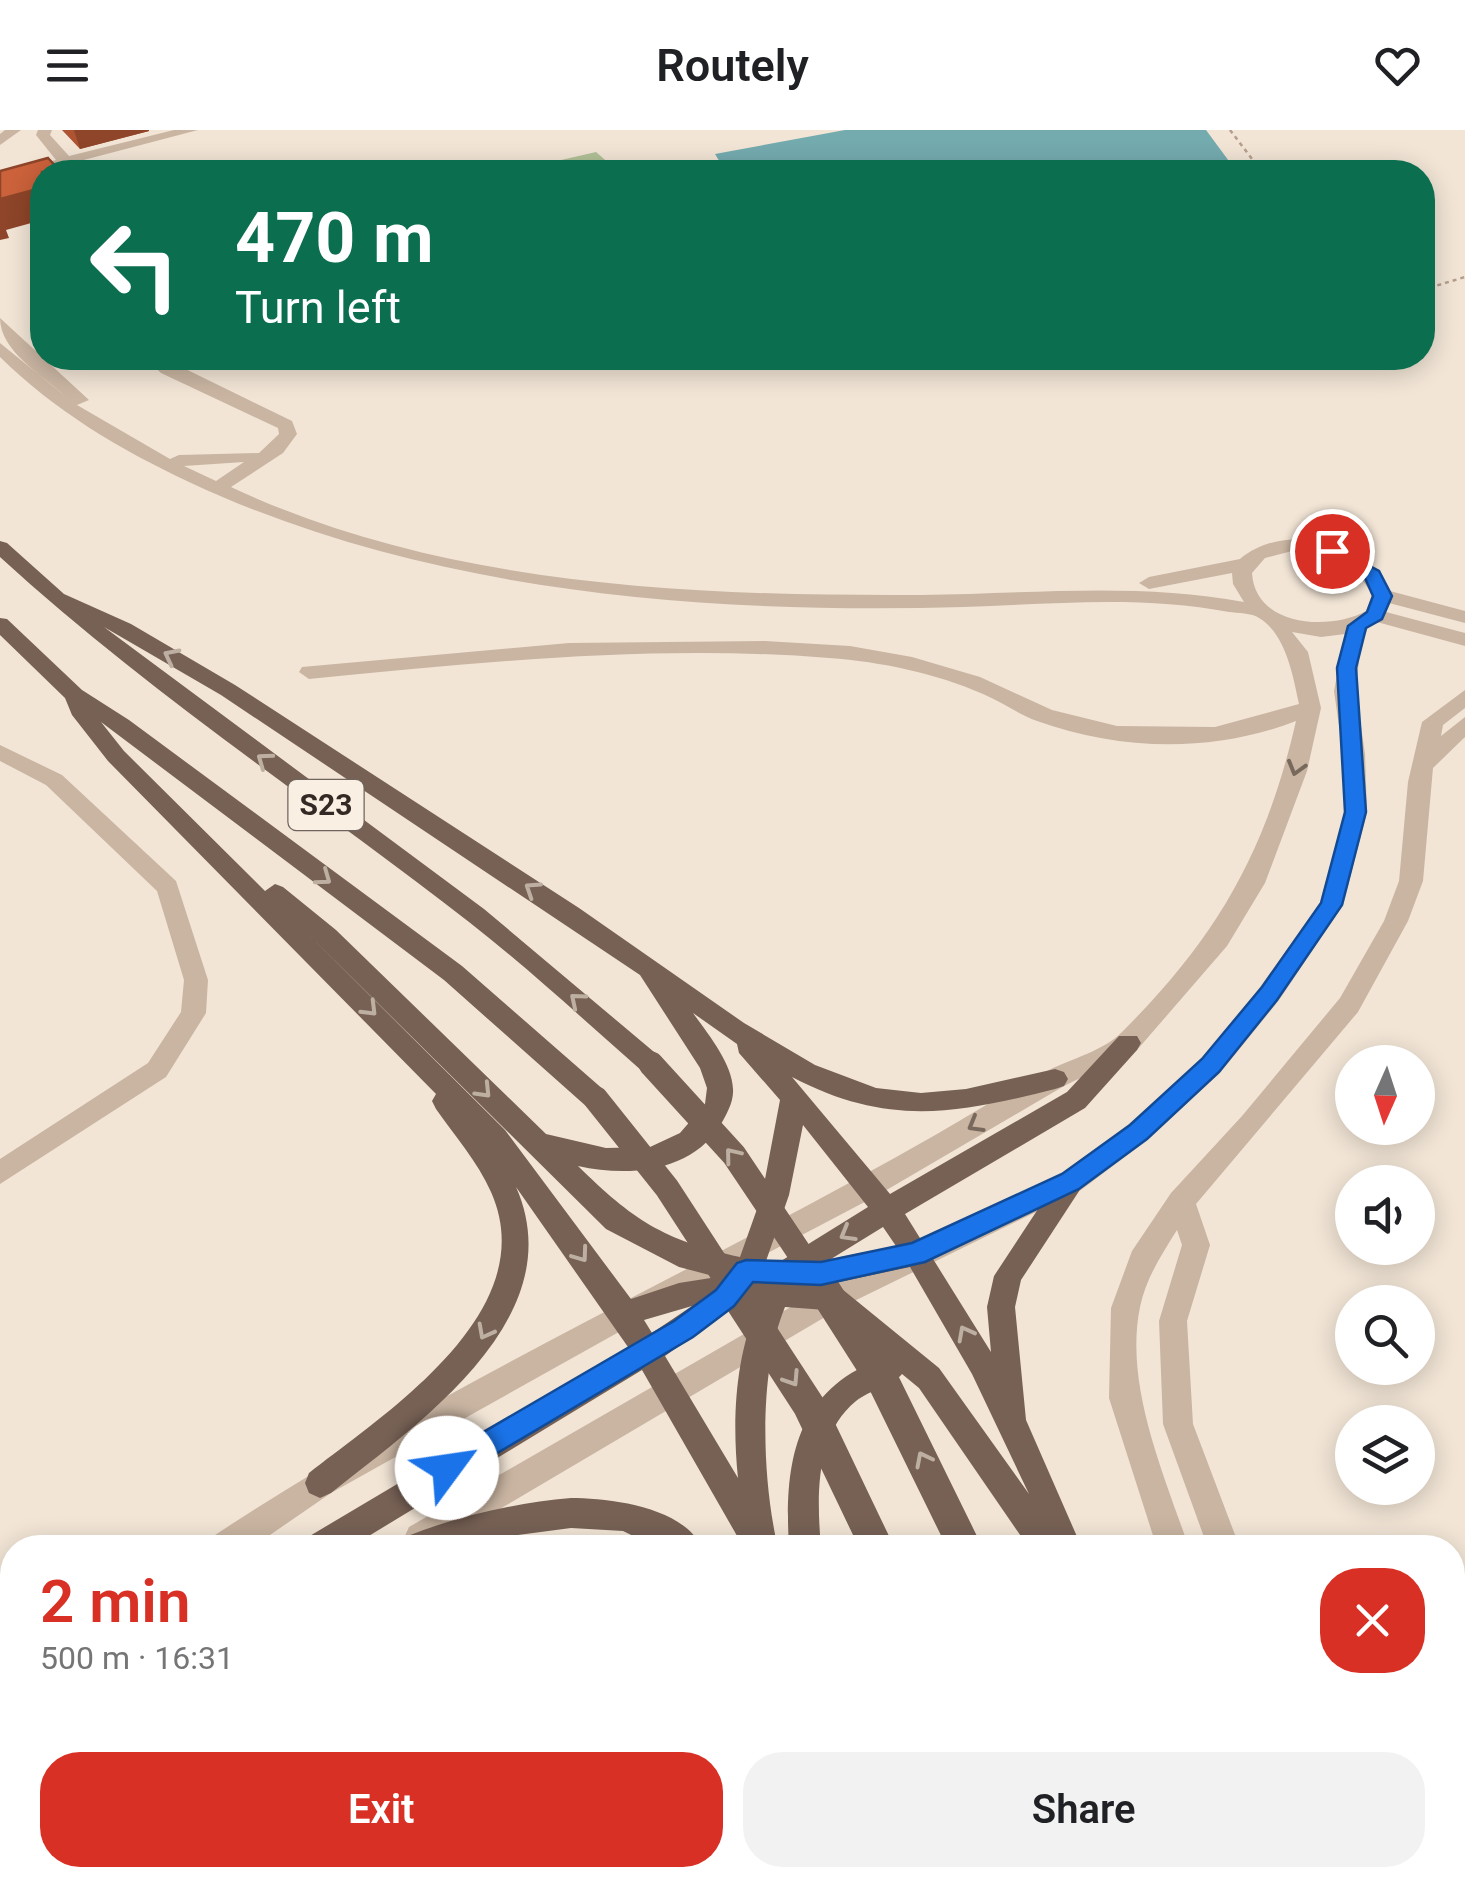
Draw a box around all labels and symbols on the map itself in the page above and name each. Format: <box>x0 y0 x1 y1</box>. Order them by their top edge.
pin <box>1290 509 1375 594</box>
one-way arrow <box>163 649 181 668</box>
one-way arrow <box>257 754 275 771</box>
one-way arrow <box>1287 759 1308 776</box>
road number: S23 <box>288 780 364 830</box>
one-way arrow <box>313 866 331 883</box>
one-way arrow <box>524 883 542 902</box>
one-way arrow <box>571 994 589 1012</box>
one-way arrow <box>358 998 376 1016</box>
north arrow <box>1335 1045 1435 1145</box>
one-way arrow <box>472 1079 490 1097</box>
one-way arrow <box>968 1113 986 1132</box>
one-way arrow <box>726 1148 744 1166</box>
one-way arrow <box>840 1221 858 1241</box>
one-way arrow <box>570 1244 587 1262</box>
one-way arrow <box>478 1322 497 1340</box>
one-way arrow <box>958 1326 977 1344</box>
one-way arrow <box>779 1368 798 1386</box>
position arrow <box>395 1416 499 1520</box>
one-way arrow <box>916 1452 935 1470</box>

